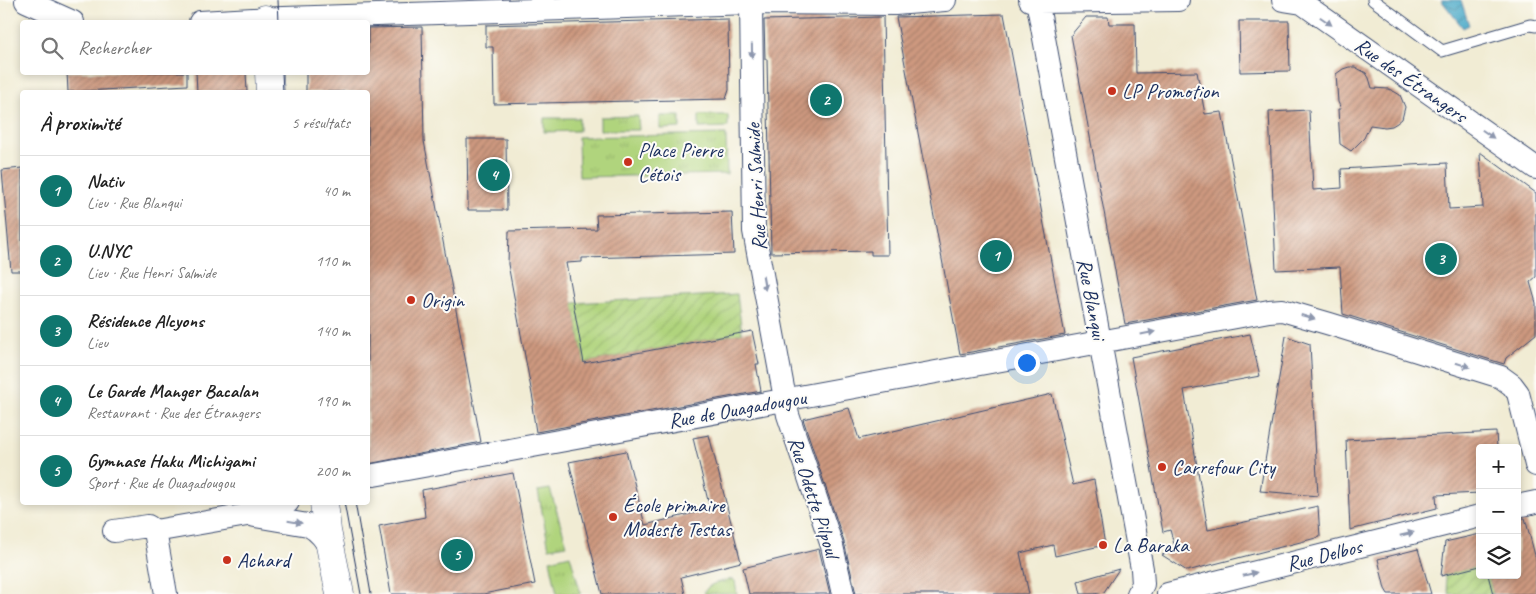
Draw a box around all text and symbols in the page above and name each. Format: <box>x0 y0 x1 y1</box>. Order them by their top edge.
one-way arrow <box>1319 16 1333 26</box>
search box <box>20 20 370 75</box>
street label: Rue des Étrangers <box>1350 32 1474 129</box>
icon: search <box>38 34 66 62</box>
text: Rechercher <box>78 36 151 60</box>
one-way arrow <box>748 44 756 60</box>
place label: LP Promotion <box>1122 78 1219 104</box>
pin: 2 <box>810 81 842 119</box>
marker: LP Promotion <box>1106 85 1118 97</box>
text: À proximité <box>40 110 120 136</box>
text: 5 résultats <box>291 113 350 133</box>
street label: Rue Henri Salmide <box>740 120 772 251</box>
one-way arrow <box>1481 129 1495 139</box>
place label: Place Pierre Cétois <box>638 137 724 187</box>
pin: 4 <box>478 156 510 194</box>
marker: Place Pierre Cétois <box>622 156 634 168</box>
text: Nativ <box>87 169 124 193</box>
text: 1 <box>52 181 60 201</box>
text: 40 m <box>323 181 350 201</box>
text: Lieu · Rue Blanqui <box>87 193 182 213</box>
pin: 1 <box>980 237 1012 275</box>
text: U.NYC <box>87 239 130 263</box>
pin: 3 <box>1425 240 1457 278</box>
text: 2 <box>52 251 60 271</box>
text: 110 m <box>316 251 350 271</box>
street label: Rue Blanqui <box>1071 256 1113 345</box>
text: Lieu · Rue Henri Salmide <box>87 263 216 283</box>
one-way arrow <box>760 275 768 291</box>
place label: Origin <box>421 287 465 313</box>
marker: Origin <box>405 294 417 306</box>
text: Résidence Alcyons <box>87 309 204 333</box>
one-way arrow <box>1300 314 1315 322</box>
text: 3 <box>52 321 60 341</box>
text: 140 m <box>316 321 350 341</box>
one-way arrow <box>1141 329 1157 337</box>
text: Lieu <box>87 333 108 353</box>
your location <box>1014 350 1040 376</box>
one-way arrow <box>1456 362 1471 370</box>
text: Le Garde Manger Bacalan <box>87 379 258 403</box>
street label: Rue de Ouagadougou <box>666 384 809 434</box>
text: 4 <box>52 391 60 411</box>
text: 190 m <box>316 391 350 411</box>
text: Restaurant · Rue des Étrangers <box>87 403 260 423</box>
street label: Rue Odette Pilpoul <box>782 433 847 564</box>
map controls <box>1476 444 1521 579</box>
button: + <box>1476 444 1521 489</box>
text: Gymnase Haku Michigami <box>87 449 254 473</box>
place label: Carrefour City <box>1172 454 1277 480</box>
text: 5 <box>53 461 59 481</box>
text: 200 m <box>316 461 350 481</box>
marker: Carrefour City <box>1156 461 1168 473</box>
text: Sport · Rue de Ouagadougou <box>87 473 234 493</box>
button: − <box>1476 489 1521 534</box>
place label: École primaire Modeste Testas <box>623 492 733 542</box>
marker: École primaire Modeste Testas <box>607 511 619 523</box>
one-way arrow <box>287 518 303 526</box>
one-way arrow <box>1400 530 1415 538</box>
place label: La Baraka <box>1113 532 1190 558</box>
street label: Rue Delbos <box>1284 533 1366 577</box>
button: layers <box>1476 534 1521 579</box>
pin: 5 <box>441 536 473 574</box>
marker: La Baraka <box>1097 539 1109 551</box>
place label: Achard <box>237 547 293 573</box>
marker: Achard <box>221 554 233 566</box>
one-way arrow <box>1242 570 1257 578</box>

